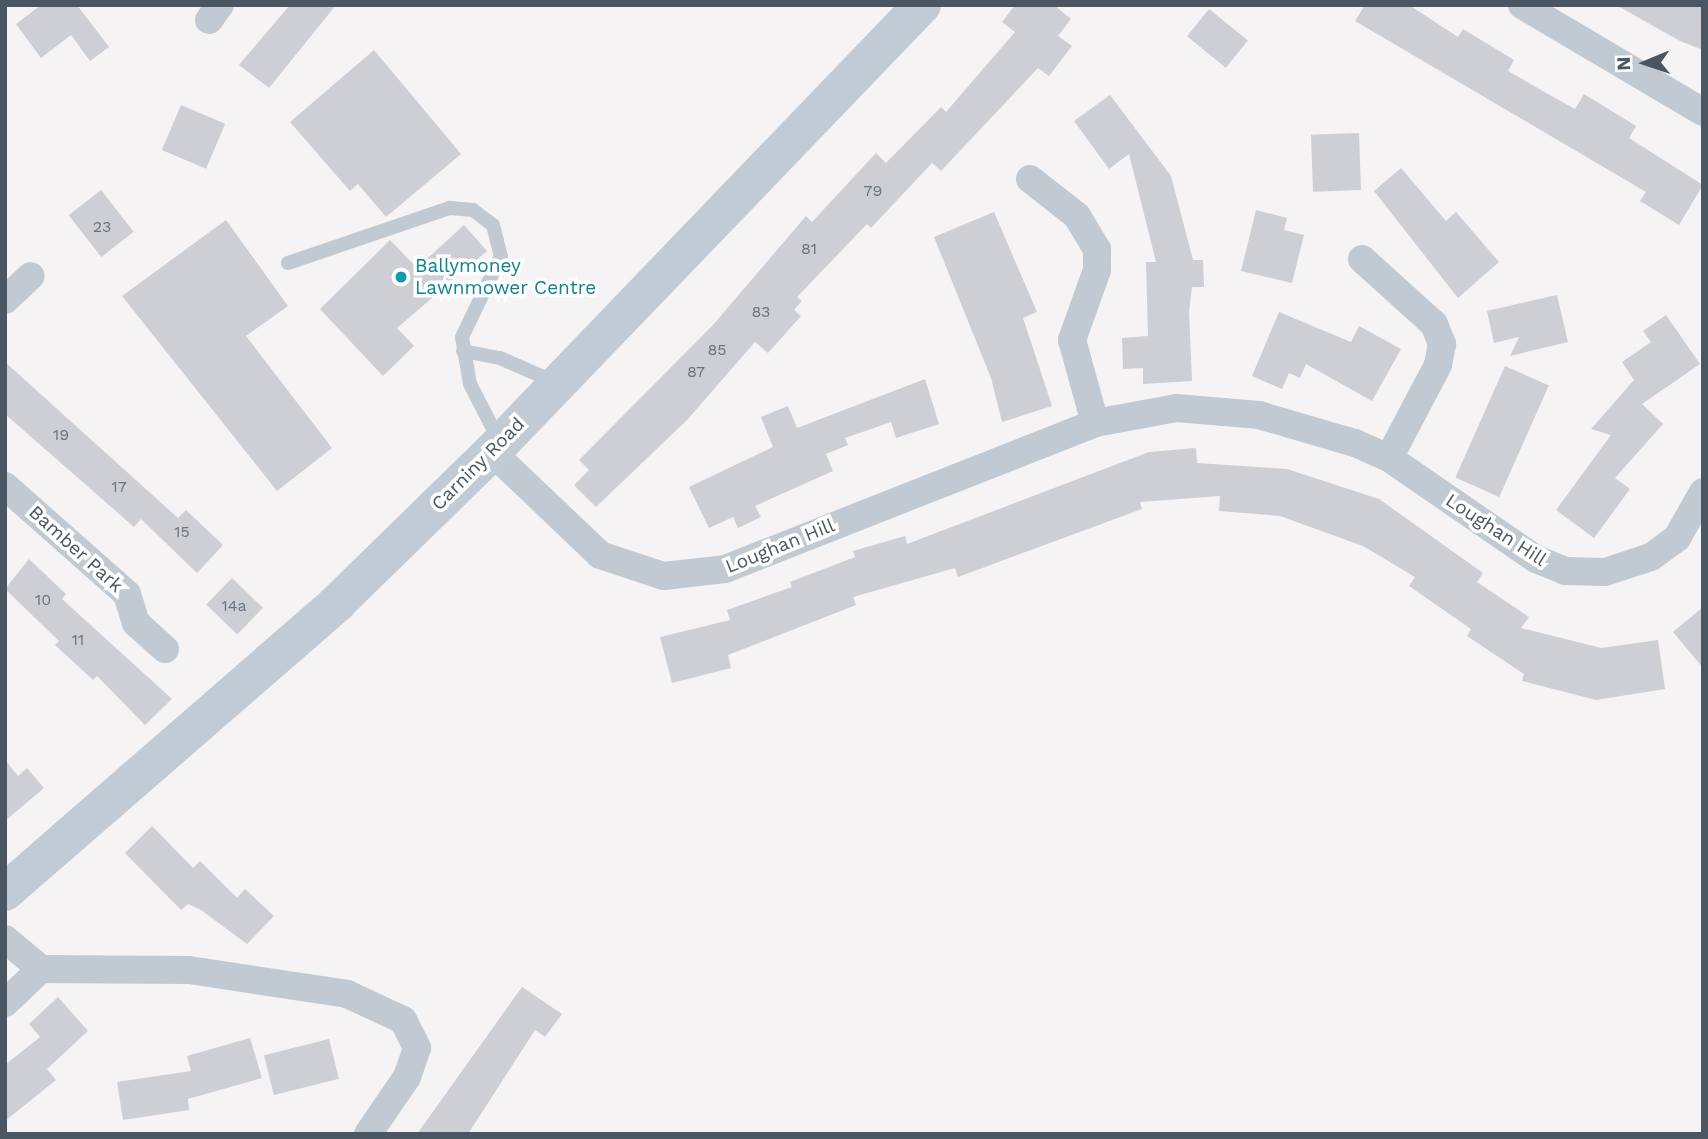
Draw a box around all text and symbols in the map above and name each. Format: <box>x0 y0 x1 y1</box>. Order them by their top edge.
north arrow <box>1610 28 1680 98</box>
text: N <box>1612 56 1635 71</box>
house number: 79 <box>864 181 882 201</box>
house number: 23 <box>93 217 111 237</box>
house number: 81 <box>801 239 817 259</box>
place label: Ballymoney Lawnmower Centre <box>415 255 597 299</box>
marker: Ballymoney Lawnmower Centre <box>393 269 409 285</box>
house number: 83 <box>752 302 770 322</box>
house number: 85 <box>707 340 727 360</box>
house number: 87 <box>687 362 705 382</box>
street label: Carniny Road <box>427 413 529 515</box>
house number: 19 <box>53 425 69 445</box>
house number: 17 <box>111 477 127 497</box>
street label: Loughan Hill <box>1441 489 1551 571</box>
street label: Bamber Park <box>24 501 128 597</box>
street label: Loughan Hill <box>722 514 838 578</box>
house number: 15 <box>174 522 190 542</box>
house number: 10 <box>35 590 51 610</box>
house number: 14a <box>221 596 247 616</box>
house number: 11 <box>72 630 84 650</box>

